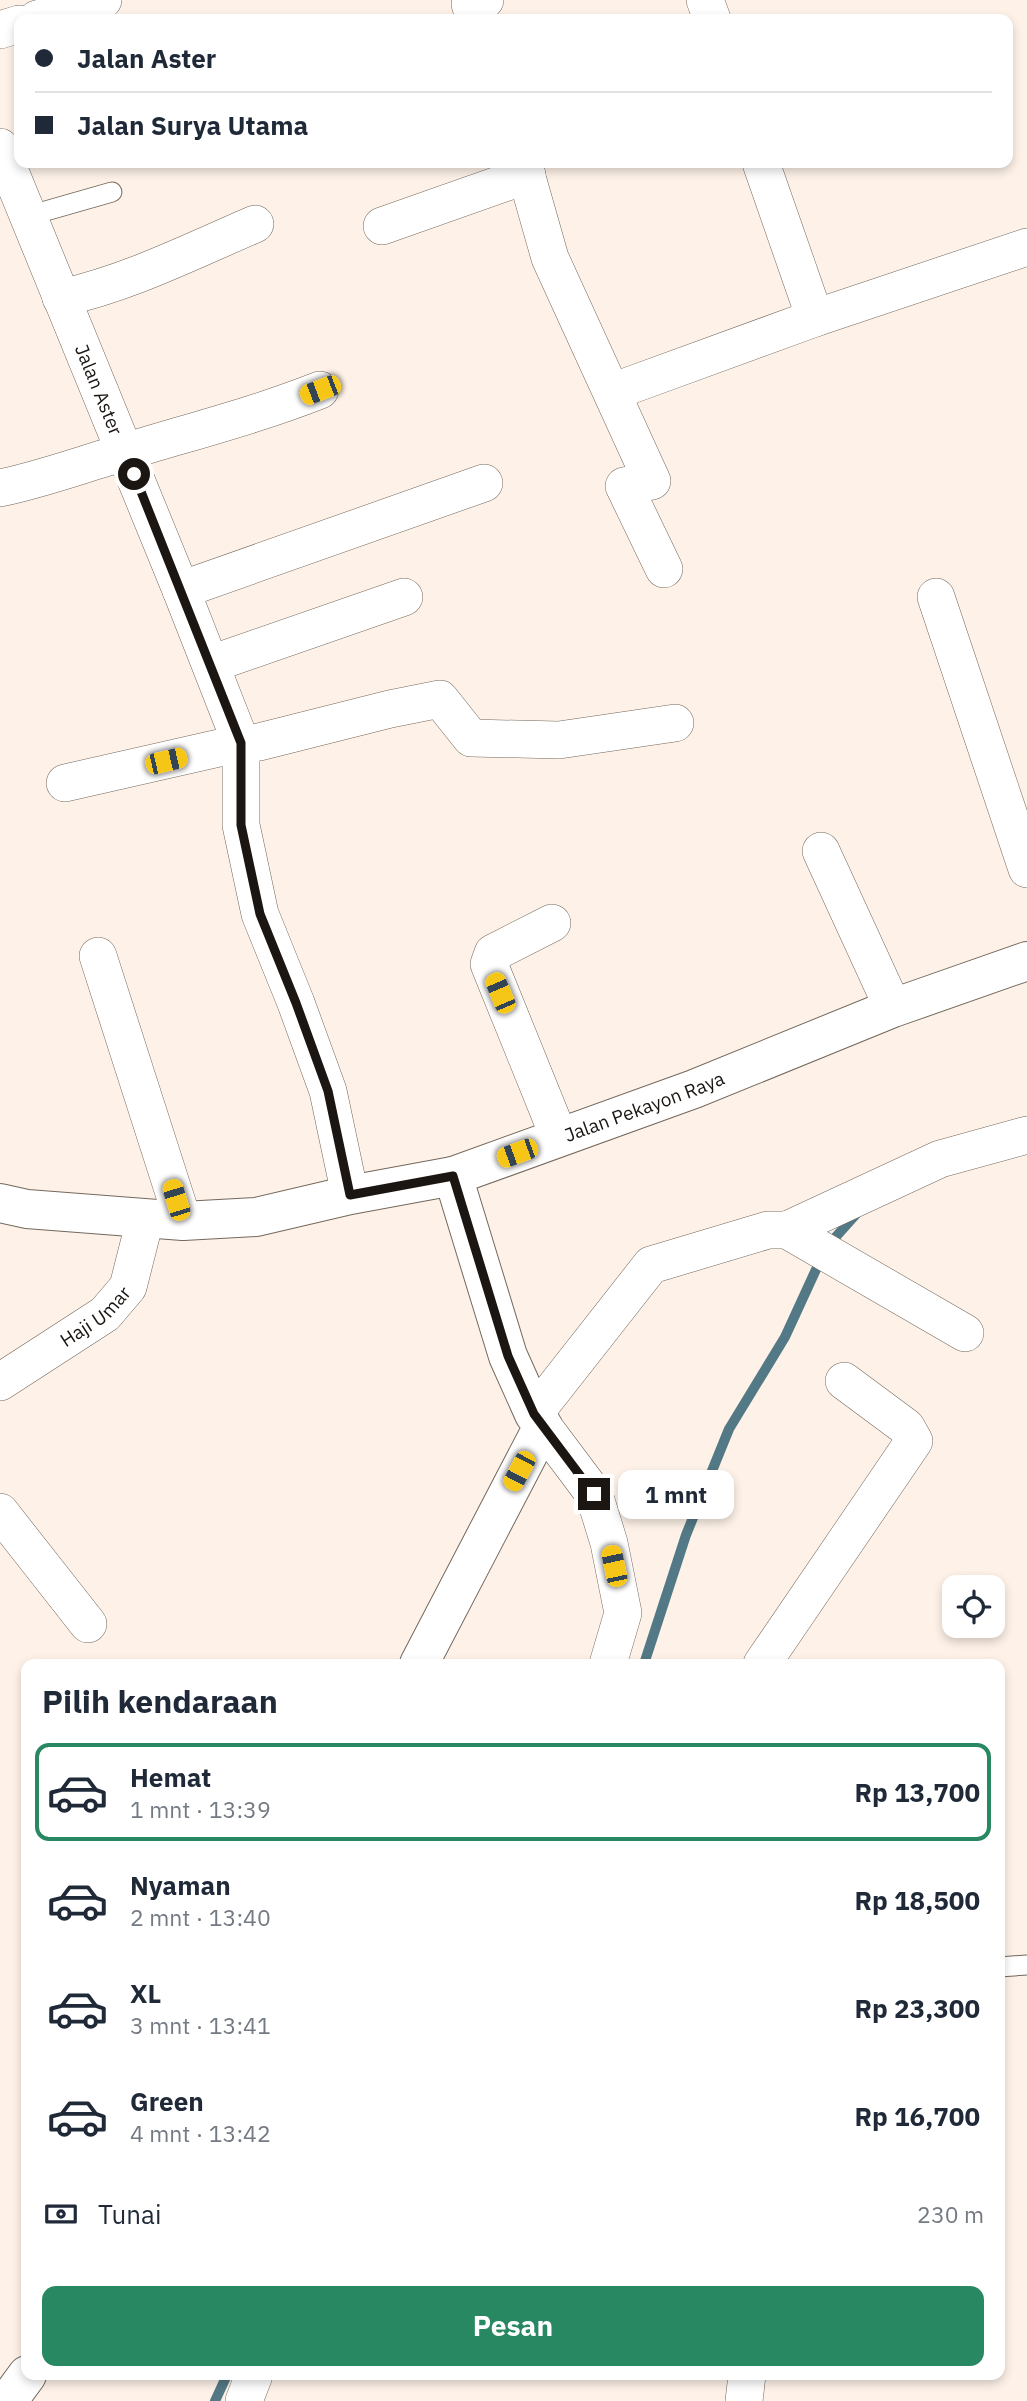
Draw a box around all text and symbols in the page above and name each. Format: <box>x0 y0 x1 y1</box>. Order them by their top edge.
text: Jalan Aster <box>77 41 216 75</box>
text: Jalan Surya Utama <box>77 108 308 142</box>
street label: Jalan Aster <box>70 341 128 438</box>
car <box>297 373 344 407</box>
route start <box>118 458 150 490</box>
car <box>144 746 189 776</box>
car <box>483 970 518 1016</box>
street label: Jalan Pekayon Raya <box>561 1066 728 1147</box>
car <box>494 1136 541 1170</box>
car <box>160 1177 193 1223</box>
street label: Haji Umar <box>55 1281 136 1352</box>
car <box>500 1448 539 1494</box>
callout: 1 mnt <box>618 1470 734 1518</box>
route end <box>578 1478 610 1510</box>
text: 1 mnt <box>645 1479 707 1509</box>
car <box>600 1543 629 1589</box>
map controls <box>942 1575 1005 1638</box>
button: locate <box>942 1575 1005 1638</box>
text: Pilih kendaraan <box>42 1680 278 1722</box>
text: Hemat <box>130 1760 211 1794</box>
icon: car <box>46 1761 109 1824</box>
text: Rp 13,700 <box>854 1775 980 1809</box>
text: 1 mnt · 13:39 <box>130 1794 271 1824</box>
text: Nyaman <box>130 1868 231 1902</box>
icon: car <box>46 1869 109 1932</box>
text: Rp 18,500 <box>854 1883 980 1917</box>
text: 2 mnt · 13:40 <box>130 1902 271 1932</box>
text: XL <box>130 1976 161 2010</box>
icon: car <box>46 1977 109 2040</box>
text: Rp 23,300 <box>854 1991 980 2025</box>
text: 3 mnt · 13:41 <box>130 2010 271 2040</box>
text: Green <box>130 2084 204 2118</box>
icon: car <box>46 2085 109 2148</box>
text: Rp 16,700 <box>854 2099 980 2133</box>
text: 4 mnt · 13:42 <box>130 2118 271 2148</box>
icon: cash <box>42 2195 80 2233</box>
text: Tunai <box>98 2197 162 2231</box>
text: 230 m <box>917 2199 984 2229</box>
button: Pesan <box>42 2286 984 2366</box>

